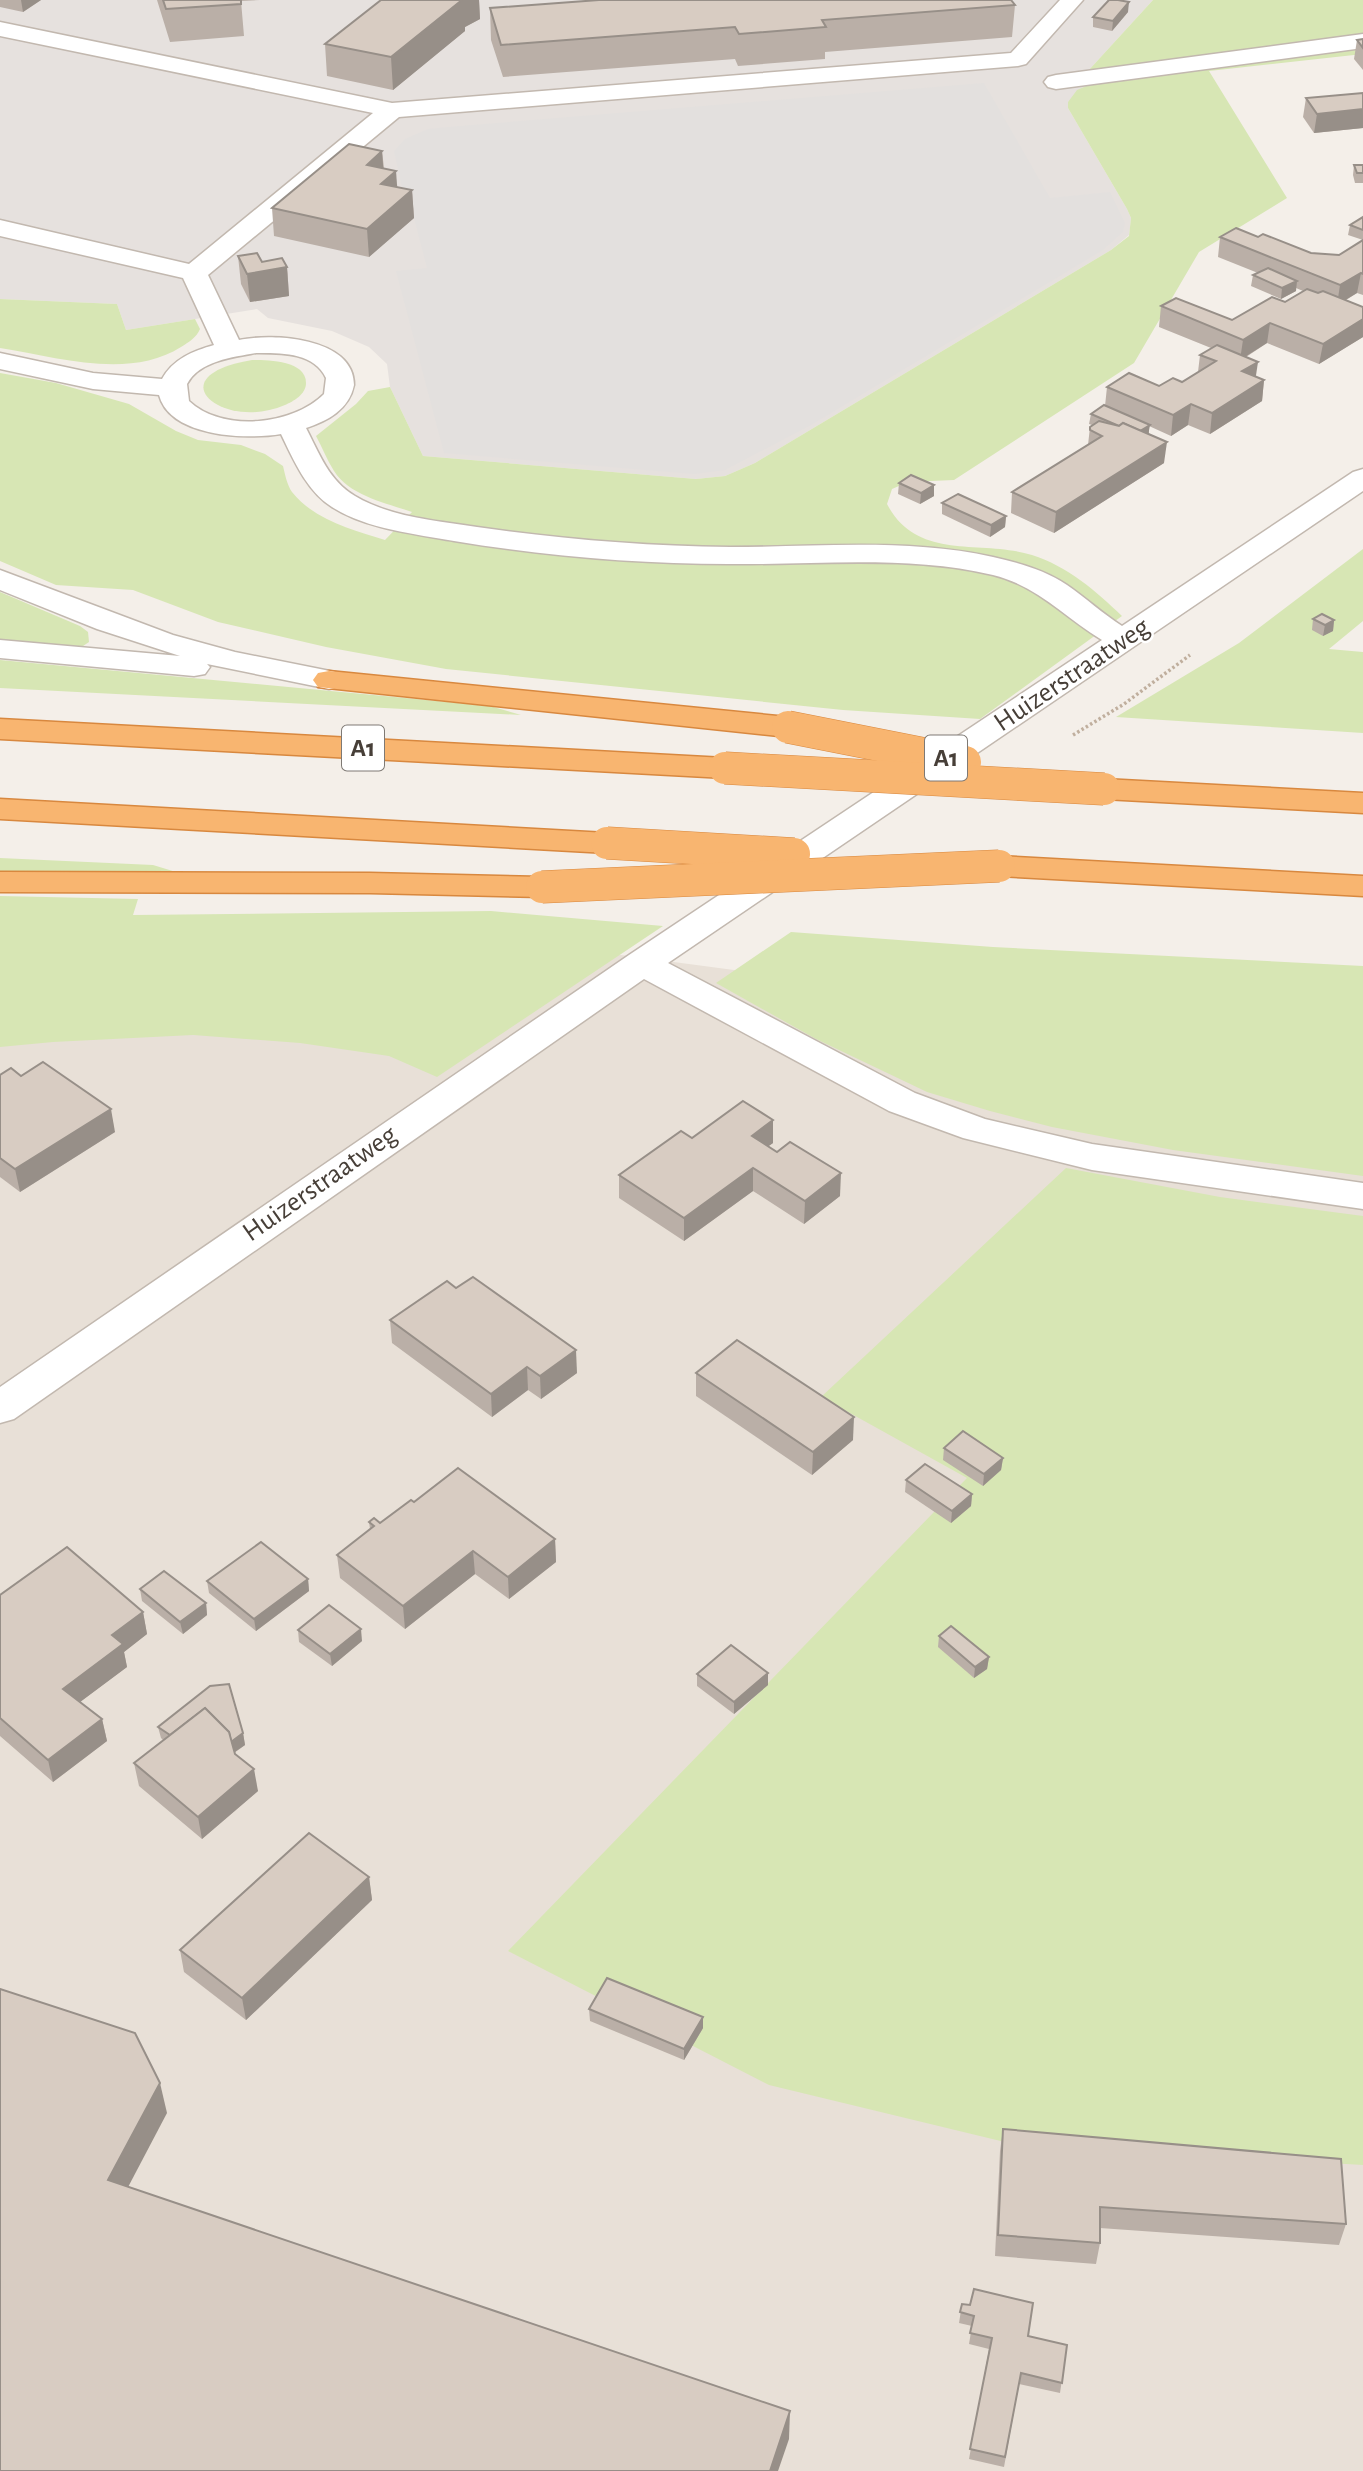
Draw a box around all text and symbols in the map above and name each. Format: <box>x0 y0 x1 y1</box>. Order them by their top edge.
street label: Huizerstraatweg <box>989 613 1155 737</box>
road number: A1 <box>342 726 384 770</box>
road number: A1 <box>925 736 967 780</box>
street label: Huizerstraatweg <box>238 1121 402 1247</box>

